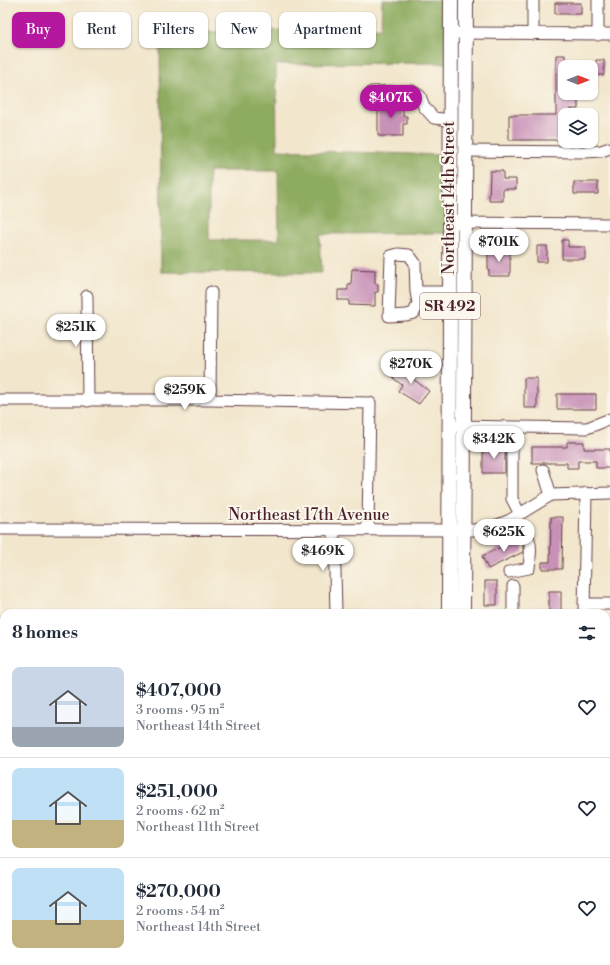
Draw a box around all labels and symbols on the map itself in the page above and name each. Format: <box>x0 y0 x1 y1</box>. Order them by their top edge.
north arrow <box>558 60 598 100</box>
pin: $407K <box>363 85 419 119</box>
street label: Northeast 14th Street <box>439 121 459 275</box>
pin: $701K <box>471 229 527 263</box>
road number: SR 492 <box>420 293 480 319</box>
pin: $251K <box>48 314 104 348</box>
pin: $270K <box>383 351 439 385</box>
pin: $259K <box>157 377 213 411</box>
pin: $342K <box>466 426 522 460</box>
street label: Northeast 17th Avenue <box>228 505 390 525</box>
pin: $625K <box>476 519 532 553</box>
pin: $469K <box>295 538 351 572</box>

